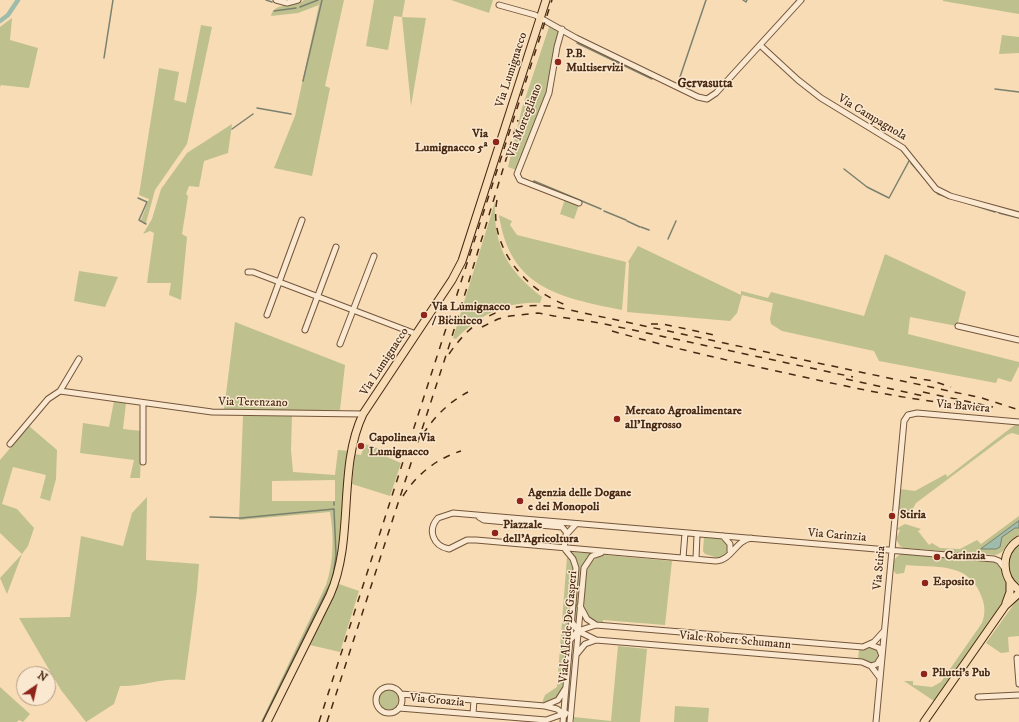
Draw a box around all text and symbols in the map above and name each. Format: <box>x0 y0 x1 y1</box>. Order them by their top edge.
street label: Via Lumignacco <box>493 31 531 109</box>
place label: P.B. Multiservizi <box>566 48 623 76</box>
marker: P.B. Multiservizi <box>553 57 563 67</box>
district label: Gervasutta <box>677 76 733 92</box>
street label: Via Mortegliano <box>504 82 546 160</box>
street label: Via Campagnola <box>835 92 909 144</box>
place label: Via Lumignacco 5ª <box>415 128 488 156</box>
marker: Via Lumignacco 5ª <box>491 137 501 147</box>
place label: Via Lumignacco / Bicinicco <box>432 301 510 329</box>
marker: Via Lumignacco / Bicinicco <box>419 310 429 320</box>
street label: Via Lumignacco <box>358 325 412 399</box>
street label: Via Terenzano <box>218 395 288 411</box>
street label: Via Baviera <box>936 397 990 417</box>
place label: Mercato Agroalimentare all’Ingrosso <box>625 405 742 433</box>
marker: Mercato Agroalimentare all’Ingrosso <box>612 414 622 424</box>
place label: Capolinea Via Lumignacco <box>369 432 435 460</box>
marker: Capolinea Via Lumignacco <box>356 441 366 451</box>
place label: Agenzia delle Dogane e dei Monopoli <box>528 487 631 515</box>
marker: Agenzia delle Dogane e dei Monopoli <box>515 496 525 506</box>
place label: Stiria <box>900 509 926 523</box>
marker: Stiria <box>887 511 897 521</box>
place label: Piazzale dell'Agricoltura <box>503 519 579 547</box>
street label: Via Carinzia <box>807 526 867 546</box>
marker: Piazzale dell'Agricoltura <box>490 528 500 538</box>
street label: Via Stiria <box>871 545 889 591</box>
place label: Carinzia <box>945 550 985 564</box>
marker: Carinzia <box>932 552 942 562</box>
street label: Viale Alcide De Gasperi <box>557 570 581 684</box>
place label: Esposito <box>933 576 974 590</box>
marker: Esposito <box>920 578 930 588</box>
street label: Viale Robert Schumann <box>679 629 791 653</box>
north arrow <box>16 666 56 706</box>
place label: Pilutti's Pub <box>932 667 990 681</box>
text: N <box>34 669 50 685</box>
marker: Pilutti's Pub <box>919 669 929 679</box>
street label: Via Croazia <box>409 691 465 711</box>

